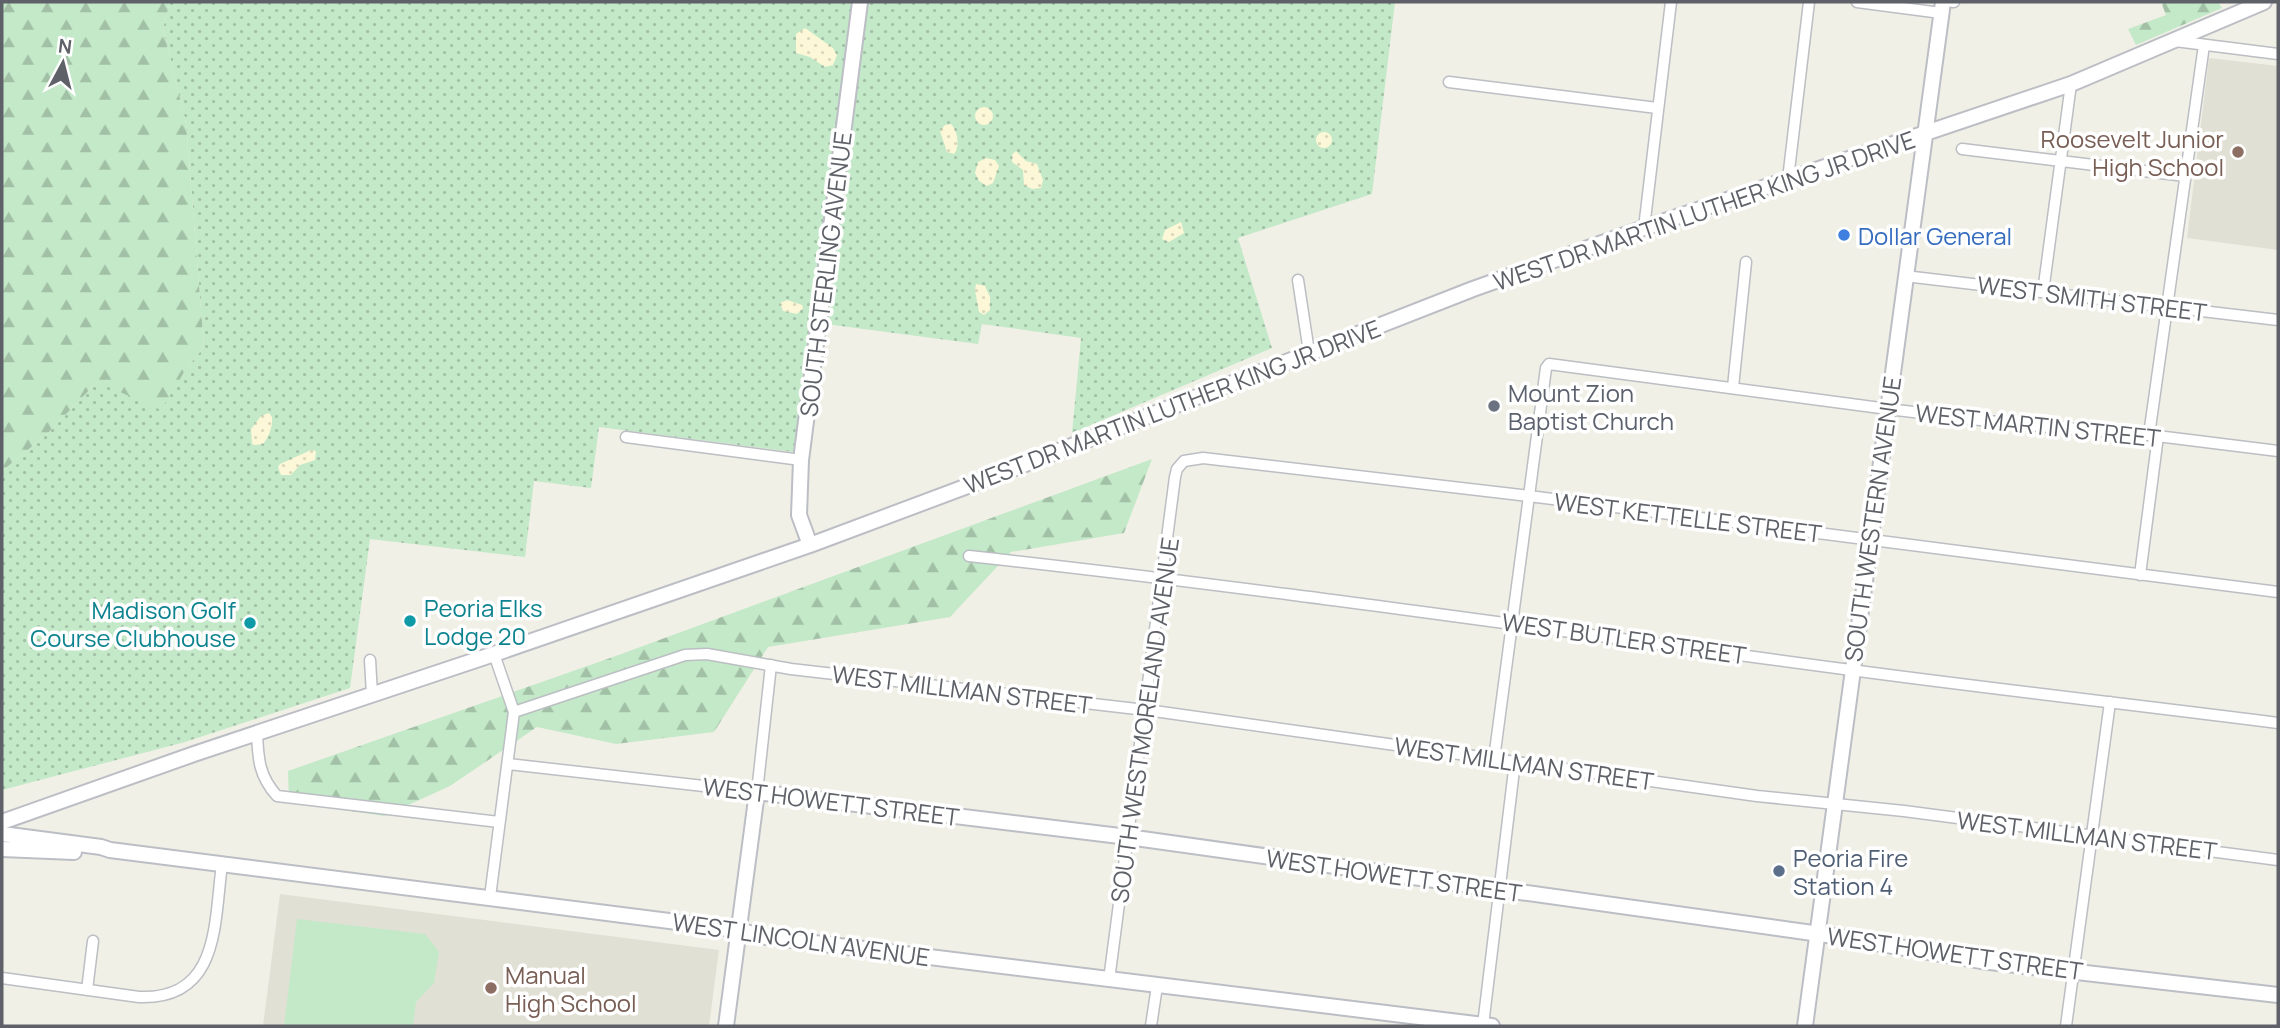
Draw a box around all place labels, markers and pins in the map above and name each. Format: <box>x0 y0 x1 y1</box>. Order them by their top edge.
place label: Roosevelt Junior High School <box>2041 122 2224 183</box>
marker: Roosevelt Junior High School <box>2230 144 2246 160</box>
place label: Dollar General <box>1858 219 2012 252</box>
marker: Dollar General <box>1836 227 1852 243</box>
place label: Mount Zion Baptist Church <box>1508 376 1674 437</box>
marker: Mount Zion Baptist Church <box>1486 398 1502 414</box>
place label: Peoria Elks Lodge 20 <box>424 591 543 652</box>
place label: Madison Golf Course Clubhouse <box>30 593 236 654</box>
marker: Peoria Elks Lodge 20 <box>402 613 418 629</box>
marker: Madison Golf Course Clubhouse <box>242 615 258 631</box>
place label: Peoria Fire Station 4 <box>1793 841 1908 902</box>
marker: Peoria Fire Station 4 <box>1771 863 1787 879</box>
place label: Manual High School <box>505 958 637 1019</box>
marker: Manual High School <box>483 980 499 996</box>

